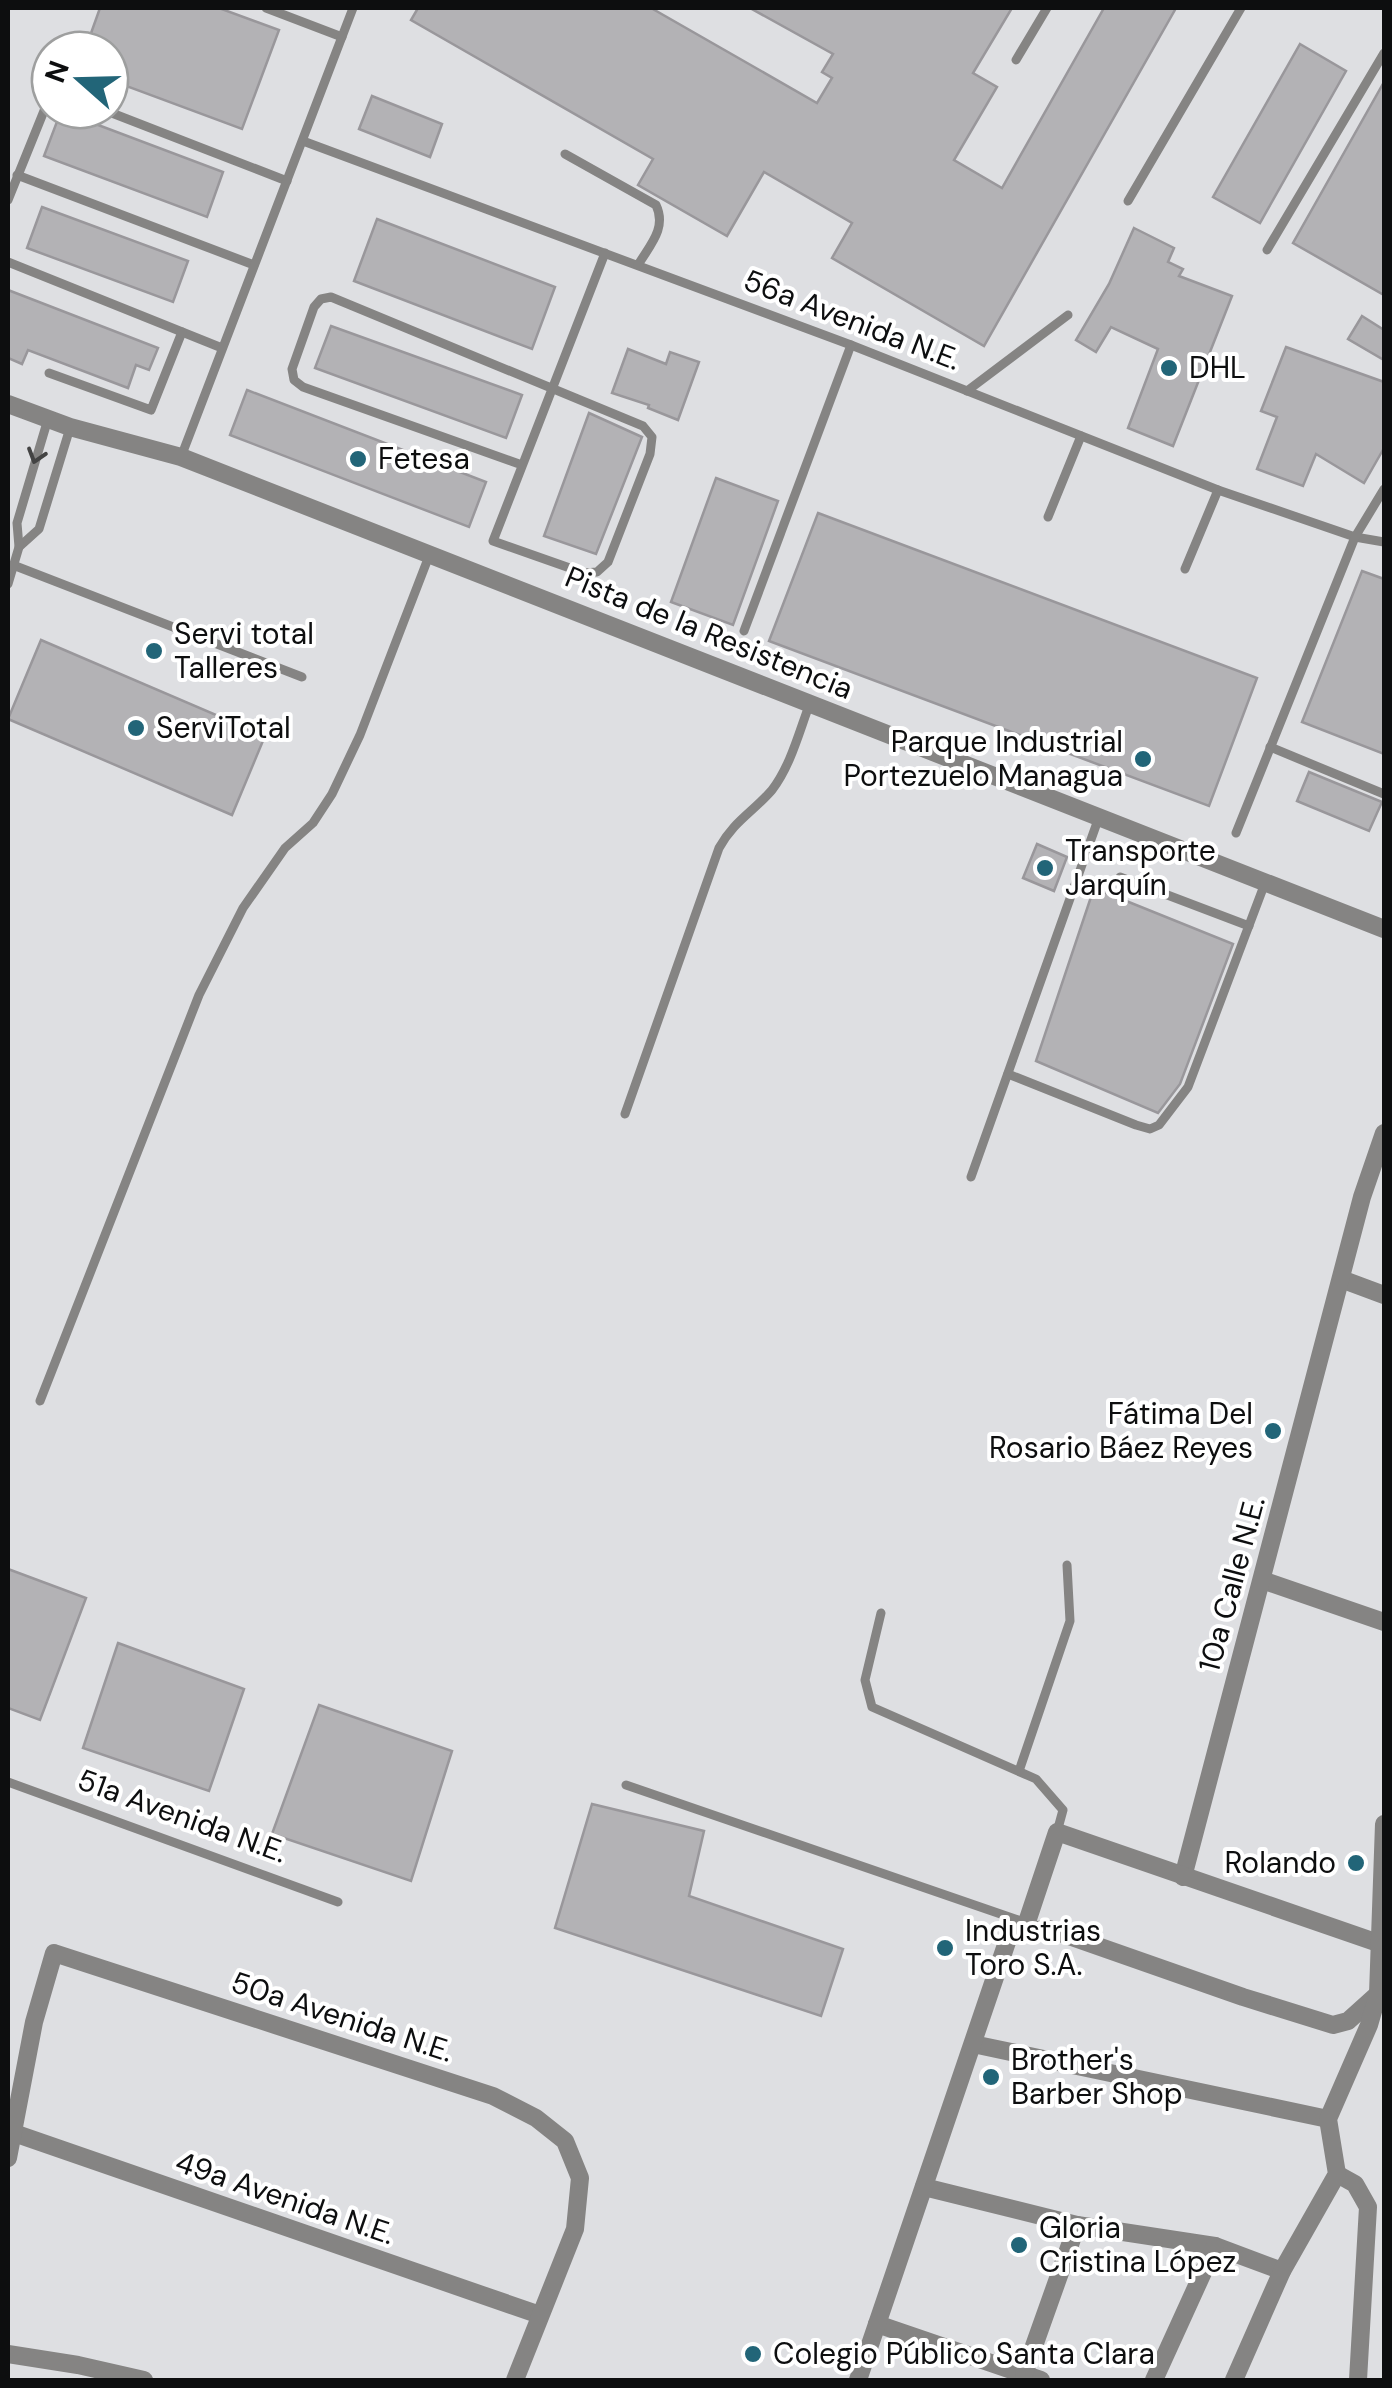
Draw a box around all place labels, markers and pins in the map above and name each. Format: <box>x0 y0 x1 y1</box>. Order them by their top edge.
place label: DHL <box>1189 348 1246 387</box>
marker: DHL <box>1158 357 1180 379</box>
place label: Fetesa <box>378 439 470 478</box>
marker: Fetesa <box>347 448 369 470</box>
place label: Servi total Talleres <box>174 614 314 687</box>
marker: Servi total Talleres <box>143 640 165 662</box>
place label: ServiTotal <box>156 708 291 747</box>
marker: ServiTotal <box>125 717 147 739</box>
place label: Parque Industrial Portezuelo Managua <box>843 722 1123 795</box>
marker: Parque Industrial Portezuelo Managua <box>1132 748 1154 770</box>
place label: Transporte Jarquín <box>1065 831 1216 904</box>
marker: Transporte Jarquín <box>1034 857 1056 879</box>
place label: Fátima Del Rosario Báez Reyes <box>989 1394 1253 1467</box>
marker: Fátima Del Rosario Báez Reyes <box>1262 1420 1284 1442</box>
place label: Rolando <box>1224 1843 1336 1882</box>
marker: Rolando <box>1345 1852 1367 1874</box>
place label: Industrias Toro S.A. <box>965 1911 1101 1984</box>
marker: Industrias Toro S.A. <box>934 1937 956 1959</box>
place label: Brother's Barber Shop <box>1011 2040 1183 2113</box>
marker: Brother's Barber Shop <box>980 2066 1002 2088</box>
place label: Gloria Cristina López <box>1039 2208 1236 2281</box>
marker: Gloria Cristina López <box>1008 2234 1030 2256</box>
place label: Colegio Público Santa Clara <box>773 2334 1155 2373</box>
marker: Colegio Público Santa Clara <box>742 2343 764 2365</box>

